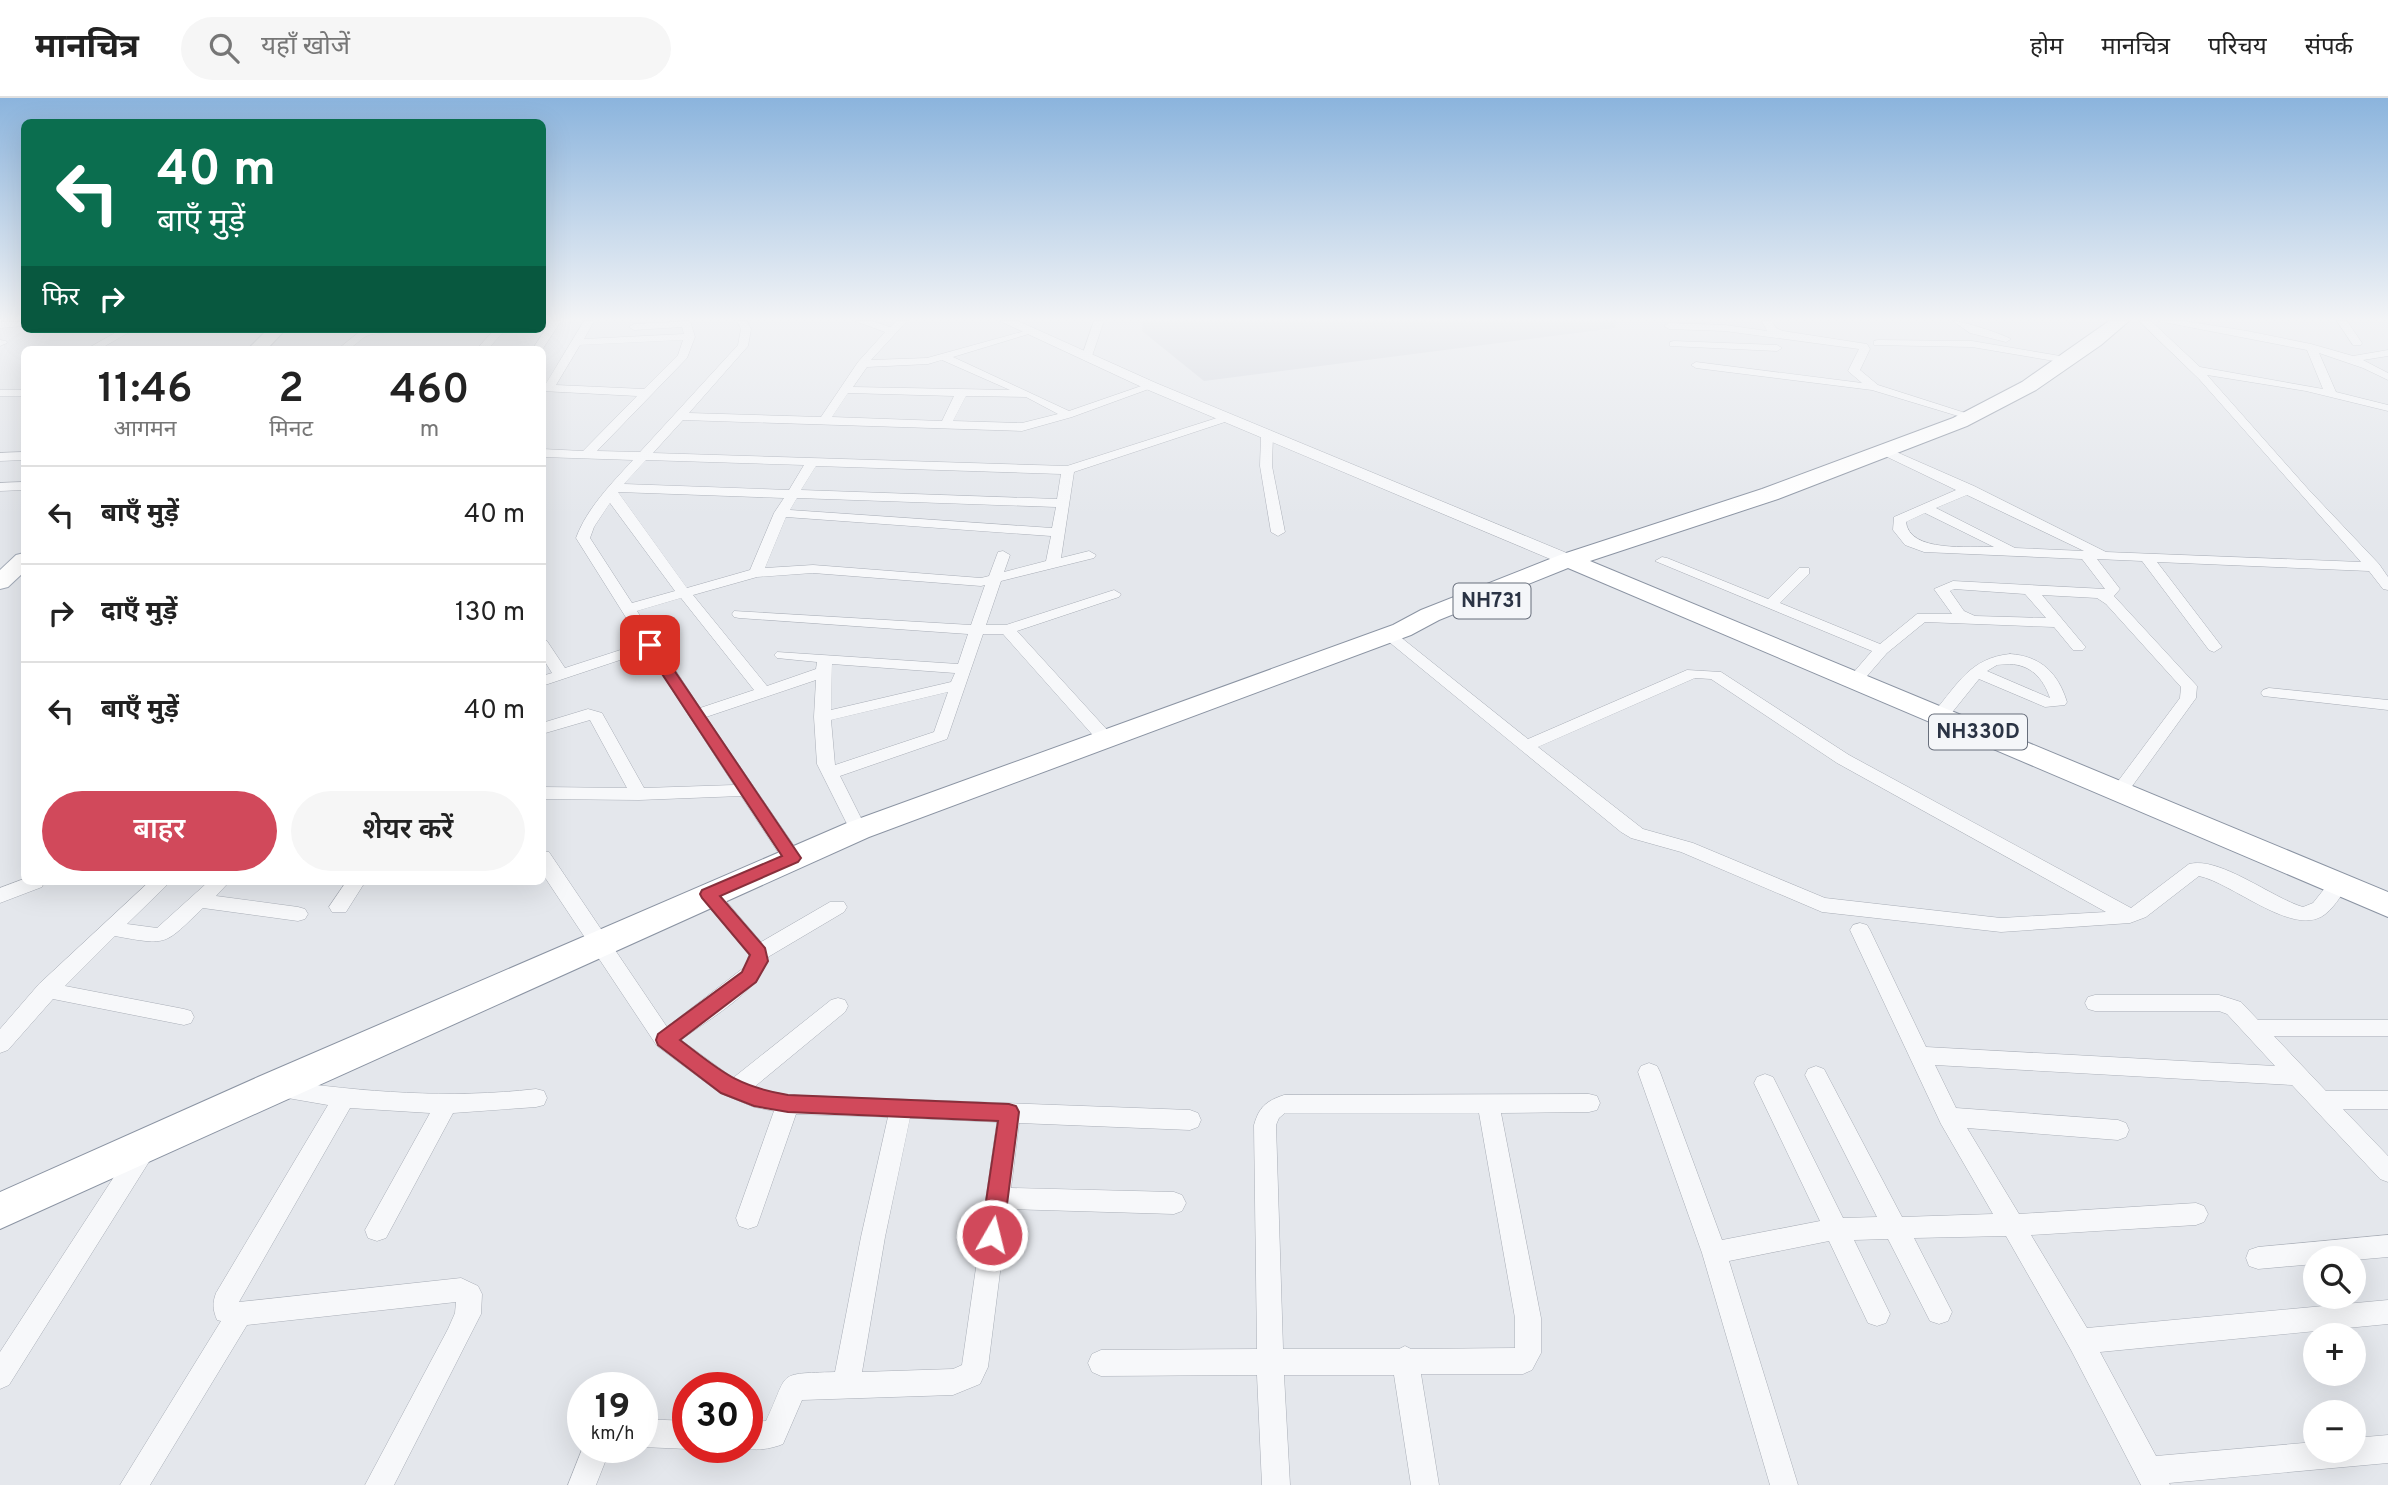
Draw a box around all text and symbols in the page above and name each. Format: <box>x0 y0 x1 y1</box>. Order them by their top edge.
search box <box>181 17 671 80</box>
text: मानचित्र <box>35 28 139 70</box>
icon: search <box>205 29 243 67</box>
text: यहाँ खोजें <box>261 31 350 64</box>
text: होम <box>2030 33 2063 63</box>
text: मानचित्र <box>2101 33 2170 63</box>
text: परिचय <box>2208 33 2267 63</box>
text: संपर्क <box>2305 33 2353 63</box>
text: 40 m <box>157 141 276 203</box>
icon: left <box>42 147 133 238</box>
text: बाएँ मुड़ें <box>157 203 245 243</box>
icon: right <box>93 280 131 318</box>
text: फिर <box>42 282 79 315</box>
text: 11:46 <box>98 364 193 417</box>
text: 2 <box>278 364 304 417</box>
text: 460 <box>390 365 469 418</box>
text: आगमन <box>114 416 177 445</box>
text: मिनट <box>269 416 313 445</box>
text: m <box>420 416 439 445</box>
icon: left <box>42 496 80 534</box>
text: बाएँ मुड़ें <box>101 498 179 531</box>
text: 40 m <box>464 499 525 532</box>
road number: NH731 <box>1454 584 1530 618</box>
icon: right <box>42 594 80 632</box>
text: दाएँ मुड़ें <box>101 596 177 629</box>
text: 130 m <box>455 597 525 630</box>
pin <box>620 615 680 675</box>
icon: arrive <box>631 626 669 664</box>
icon: left <box>42 692 80 730</box>
text: बाएँ मुड़ें <box>101 694 179 727</box>
text: 40 m <box>464 695 525 728</box>
road number: NH330D <box>1929 714 2027 750</box>
button: बाहर <box>42 791 277 871</box>
button: शेयर करें <box>291 791 525 871</box>
position arrow <box>955 1198 1029 1272</box>
map controls <box>2303 1246 2366 1463</box>
button: search <box>2303 1246 2366 1309</box>
button: + <box>2303 1323 2366 1386</box>
speed limit sign: 30 <box>672 1372 763 1463</box>
text: 19 <box>595 1386 630 1430</box>
button: − <box>2303 1400 2366 1463</box>
text: km/h <box>591 1423 634 1446</box>

